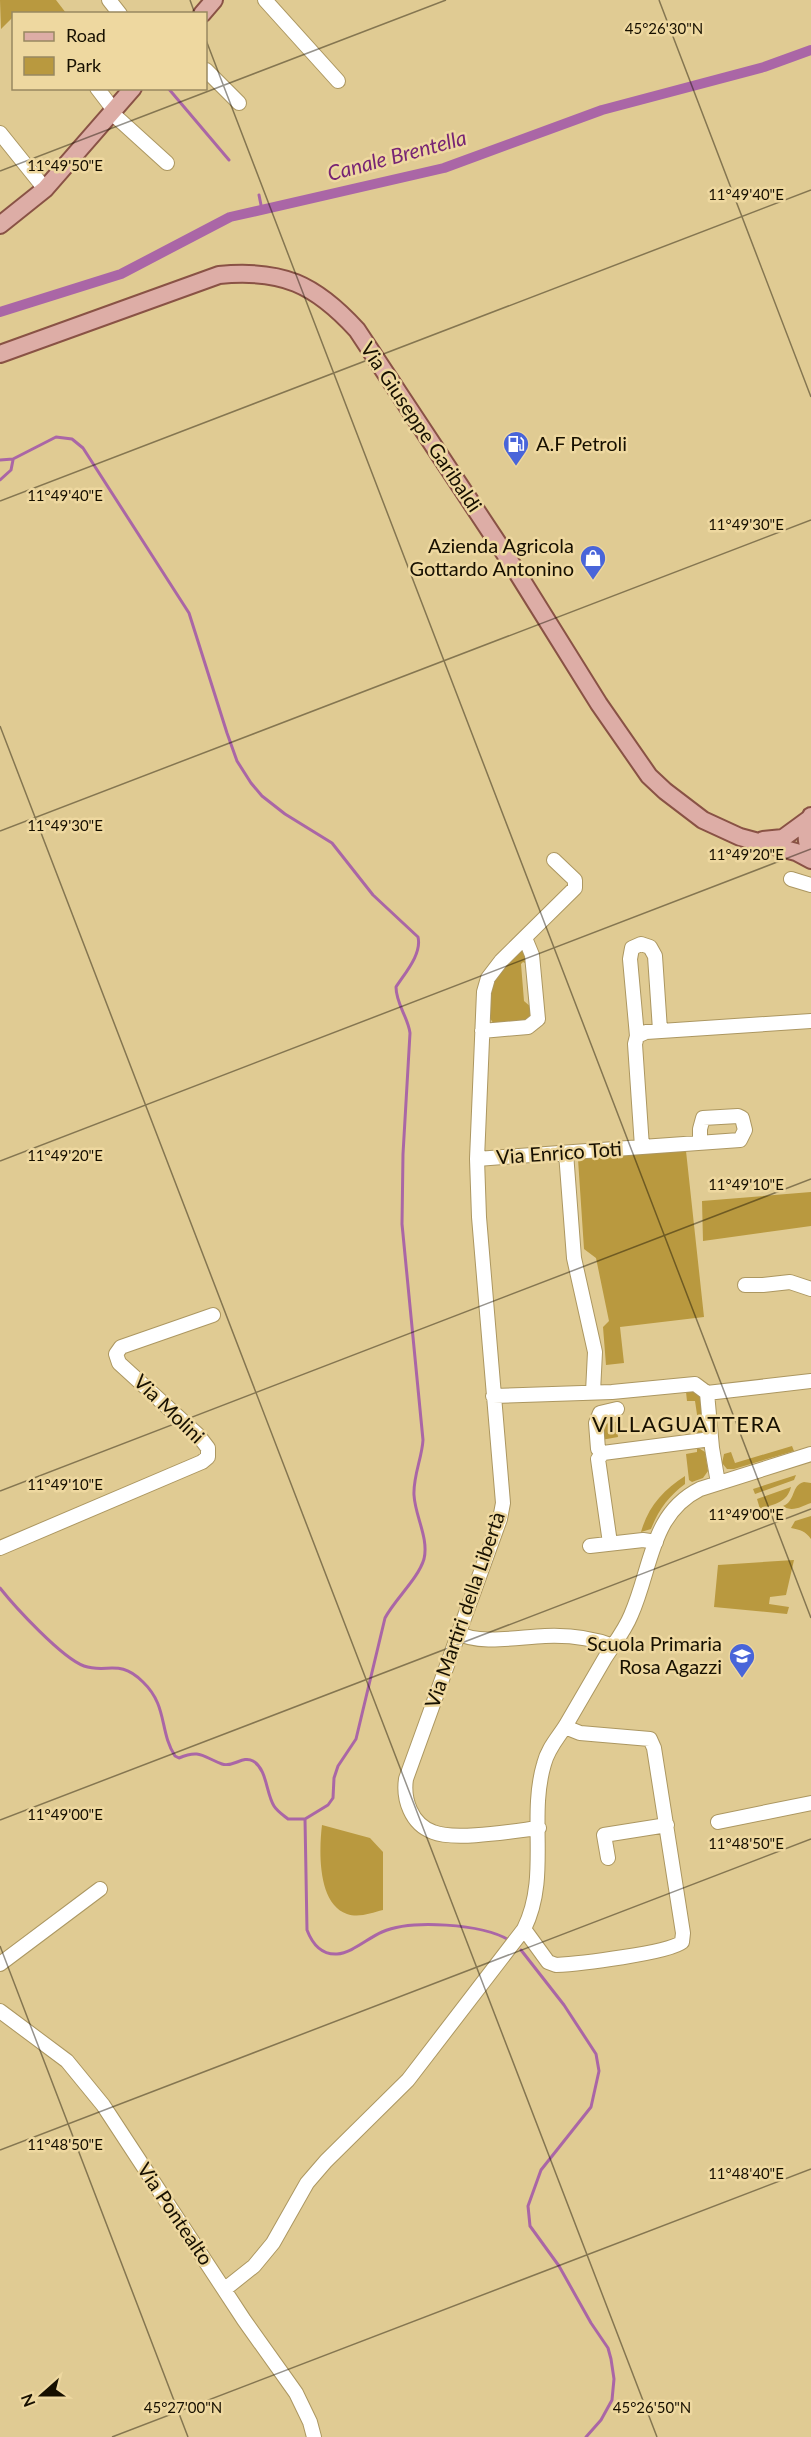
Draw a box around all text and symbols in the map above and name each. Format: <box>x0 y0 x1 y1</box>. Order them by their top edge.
legend <box>12 12 207 90</box>
text: 45°26'30"N <box>625 19 703 37</box>
text: Road <box>66 24 106 46</box>
text: Park <box>66 54 102 76</box>
water label: Canale Brentella <box>324 124 469 185</box>
text: 11°49'50"E <box>27 156 103 174</box>
text: 11°49'40"E <box>708 185 784 203</box>
street label: Via Giuseppe Garibaldi <box>356 337 488 516</box>
fuel station icon: A.F Petroli <box>501 429 531 467</box>
place label: A.F Petroli <box>536 431 627 455</box>
text: 11°49'40"E <box>27 486 103 504</box>
text: 11°49'30"E <box>708 515 784 533</box>
place label: Azienda Agricola Gottardo Antonino <box>409 533 574 580</box>
shop icon: Azienda Agricola Gottardo Antonino <box>578 543 608 581</box>
text: 11°49'30"E <box>27 816 103 834</box>
text: 11°49'20"E <box>708 845 784 863</box>
street label: Via Enrico Toti <box>495 1136 623 1168</box>
text: 11°49'20"E <box>27 1146 103 1164</box>
text: 11°49'10"E <box>708 1175 784 1193</box>
street label: Via Molini <box>130 1369 210 1448</box>
district label: VILLAGUATTERA <box>592 1410 782 1437</box>
text: 11°49'10"E <box>27 1475 103 1493</box>
text: 11°49'00"E <box>708 1505 784 1523</box>
street label: Via Martiri della Libertà <box>419 1508 509 1711</box>
place label: Scuola Primaria Rosa Agazzi <box>587 1631 722 1678</box>
school or university icon: Scuola Primaria Rosa Agazzi <box>727 1641 757 1679</box>
text: 11°49'00"E <box>27 1805 103 1823</box>
text: 11°48'50"E <box>708 1834 784 1852</box>
text: 11°48'50"E <box>27 2135 103 2153</box>
street label: Via Pontealto <box>133 2158 219 2269</box>
text: 11°48'40"E <box>708 2164 784 2182</box>
north arrow <box>12 2365 72 2425</box>
text: N <box>16 2391 39 2410</box>
text: 45°27'00"N <box>144 2398 222 2416</box>
text: 45°26'50"N <box>613 2398 691 2416</box>

